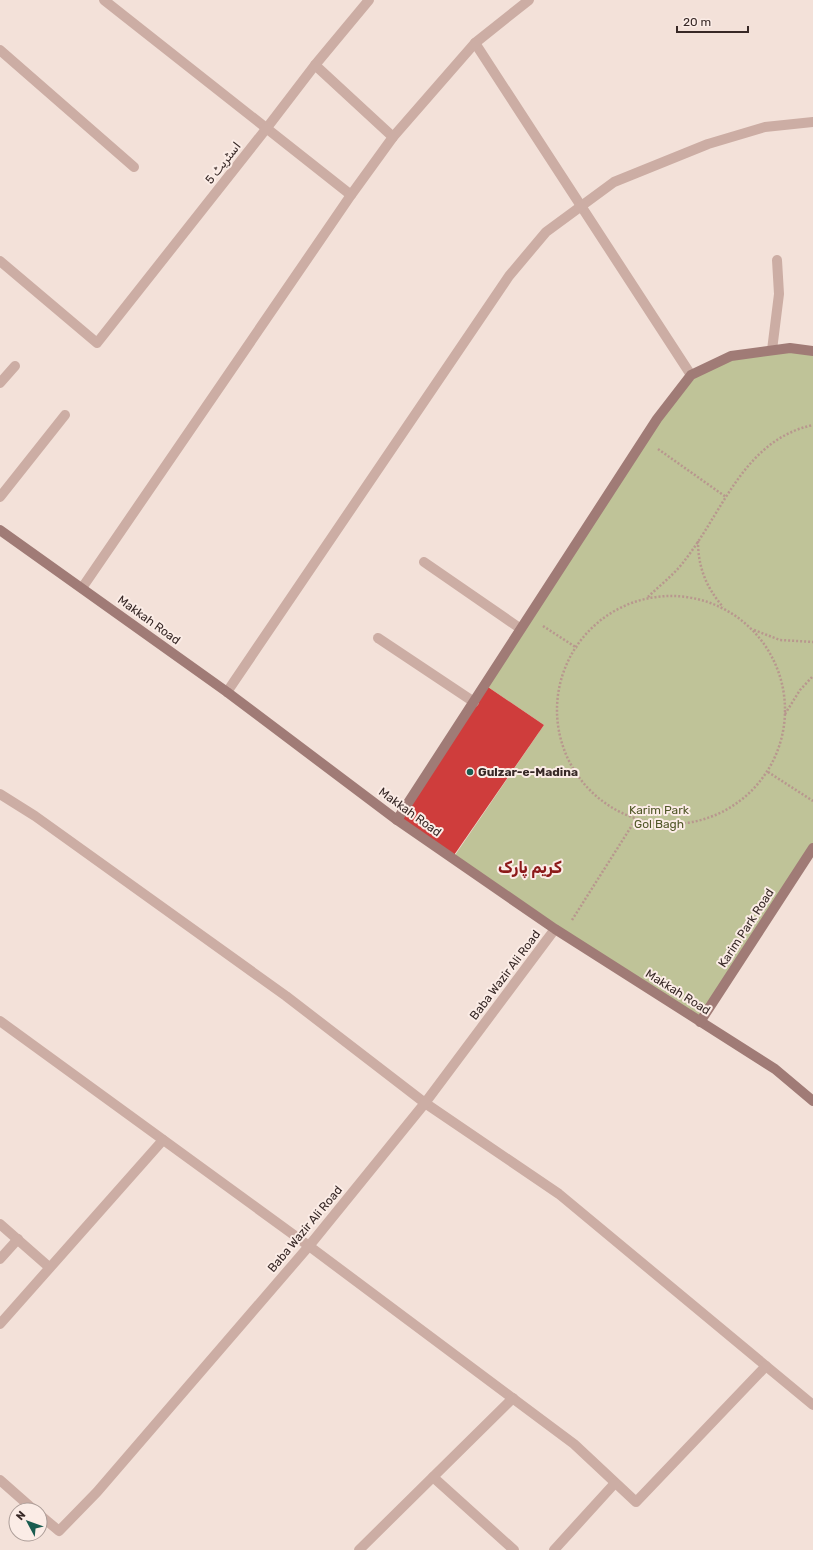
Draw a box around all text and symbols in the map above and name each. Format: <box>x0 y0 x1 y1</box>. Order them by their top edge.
scale bar <box>677 8 748 34</box>
text: 20 m <box>683 15 711 29</box>
street label: اسٹریٹ 5 <box>202 139 244 187</box>
street label: Makkah Road <box>115 593 183 647</box>
place label: Gulzar-e-Madina <box>478 765 578 779</box>
marker: Gulzar-e-Madina <box>465 767 475 777</box>
street label: Makkah Road <box>376 785 444 839</box>
park label: Karim Park Gol Bagh <box>629 803 690 831</box>
district label: کریم پارک <box>498 858 562 879</box>
street label: Karim Park Road <box>715 886 777 970</box>
street label: Baba Wazir Ali Road <box>467 928 543 1022</box>
street label: Makkah Road <box>643 967 713 1017</box>
street label: Baba Wazir Ali Road <box>265 1183 345 1275</box>
north arrow <box>8 1502 48 1542</box>
text: N <box>13 1508 28 1523</box>

